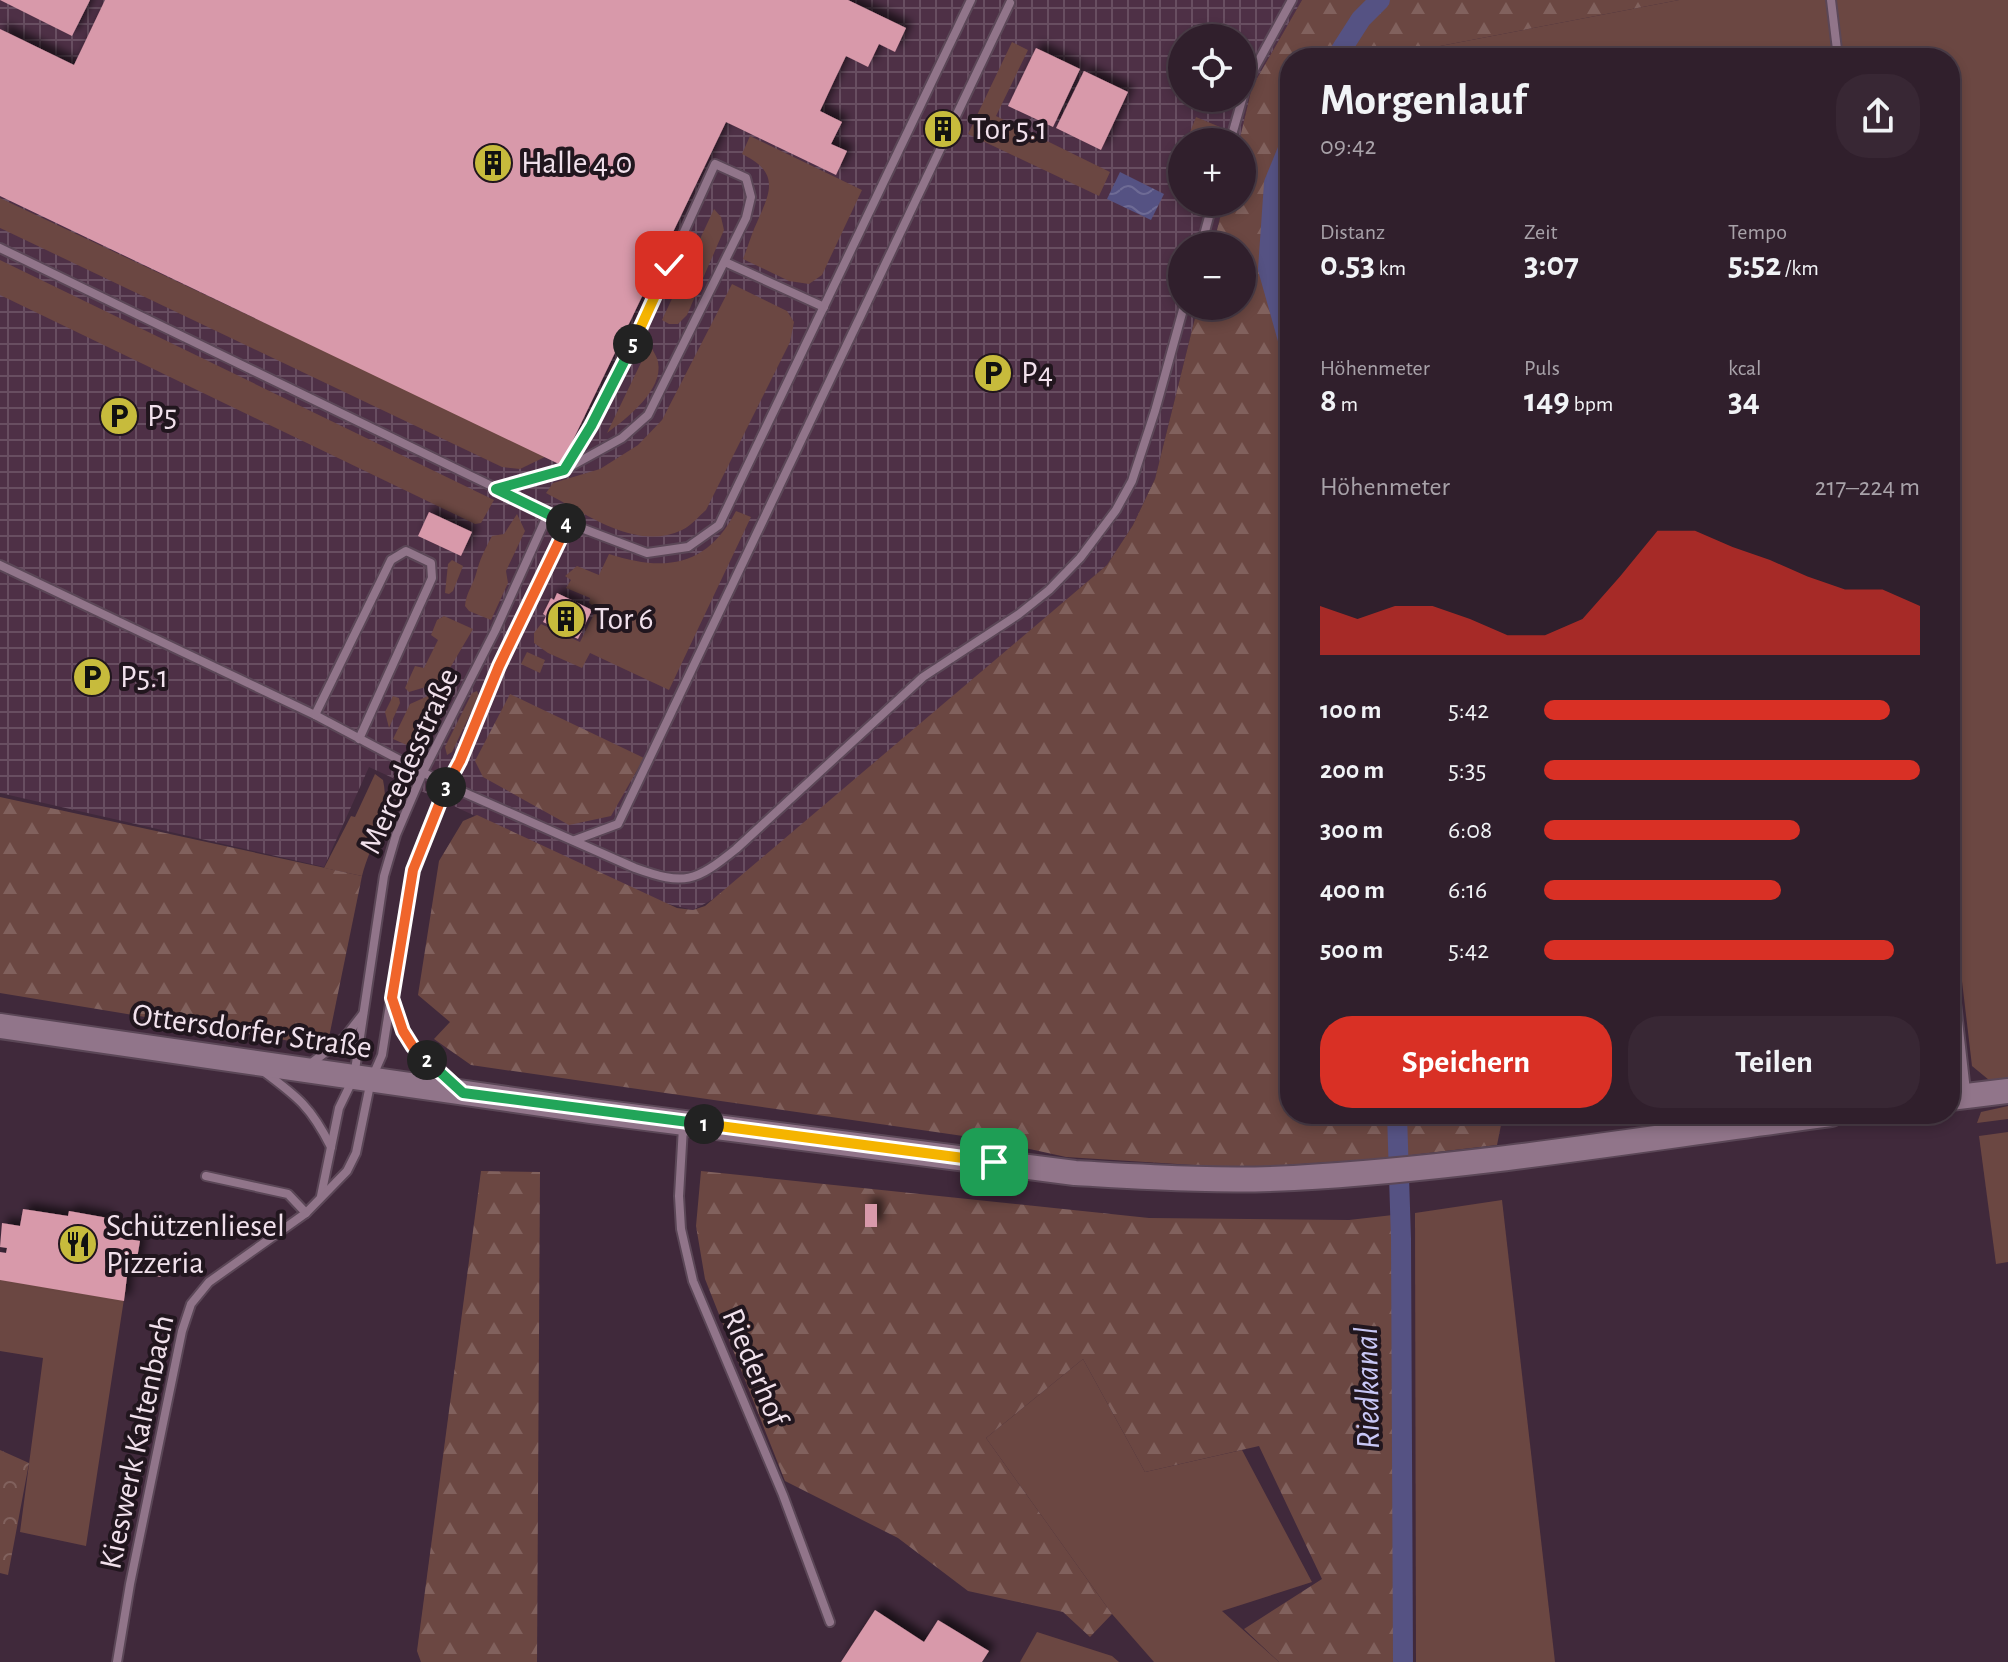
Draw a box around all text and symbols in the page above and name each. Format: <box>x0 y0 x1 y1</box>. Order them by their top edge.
map controls <box>1168 24 1256 320</box>
button: locate <box>1168 24 1256 112</box>
button: share <box>1836 74 1920 158</box>
text: Morgenlauf <box>1320 79 1527 123</box>
building icon: Tor 5.1 <box>922 108 964 150</box>
place label: Tor 5.1 <box>971 113 1047 145</box>
button: + <box>1168 128 1256 216</box>
text: 09:42 <box>1320 133 1376 159</box>
building icon: Halle 4.0 <box>472 142 514 184</box>
place label: Halle 4.0 <box>521 147 633 179</box>
text: Distanz <box>1320 221 1385 243</box>
text: Zeit <box>1524 221 1558 243</box>
text: Tempo <box>1728 221 1787 243</box>
pin <box>635 231 703 299</box>
button: − <box>1168 232 1256 320</box>
icon: check <box>647 243 691 287</box>
text: 0.53 <box>1320 248 1375 282</box>
text: 3:07 <box>1524 248 1579 282</box>
text: 5:52 <box>1728 248 1781 282</box>
text: km <box>1375 257 1406 279</box>
text: /km <box>1781 257 1819 279</box>
pin: 5 <box>613 324 653 364</box>
text: 5 <box>628 333 638 355</box>
parking icon: P4 <box>972 352 1014 394</box>
place label: P4 <box>1021 357 1053 389</box>
text: Höhenmeter <box>1320 357 1430 379</box>
text: Puls <box>1524 357 1560 379</box>
text: kcal <box>1728 357 1762 379</box>
text: 8 <box>1320 384 1337 418</box>
text: 149 <box>1524 384 1570 418</box>
text: 34 <box>1728 384 1760 418</box>
text: m <box>1337 393 1358 415</box>
text: bpm <box>1570 393 1613 415</box>
parking icon: P5 <box>98 395 140 437</box>
place label: P5 <box>147 400 177 432</box>
text: Höhenmeter <box>1320 474 1450 500</box>
text: 217–224 m <box>1815 474 1920 500</box>
pin: 4 <box>546 503 586 543</box>
text: 4 <box>560 512 572 534</box>
building icon: Tor 6 <box>545 598 587 640</box>
place label: Tor 6 <box>594 603 654 635</box>
parking icon: P5.1 <box>71 656 113 698</box>
place label: P5.1 <box>120 661 168 693</box>
street label: Mercedesstraße <box>354 663 464 859</box>
text: 100 m <box>1320 697 1381 723</box>
text: 5:42 <box>1448 697 1489 723</box>
text: 200 m <box>1320 757 1384 783</box>
text: 5:35 <box>1448 757 1486 783</box>
pin: 3 <box>426 767 466 807</box>
text: 3 <box>441 776 451 798</box>
text: 300 m <box>1320 817 1383 843</box>
text: 6:08 <box>1448 817 1492 843</box>
text: 400 m <box>1320 877 1385 903</box>
text: 6:16 <box>1448 877 1487 903</box>
text: 500 m <box>1320 937 1383 963</box>
text: 5:42 <box>1448 937 1489 963</box>
street label: Ottersdorfer Straße <box>130 998 374 1064</box>
button: Speichern <box>1320 1016 1612 1108</box>
button: Teilen <box>1628 1016 1920 1108</box>
pin: 2 <box>407 1040 447 1080</box>
text: 2 <box>422 1049 432 1071</box>
pin: 1 <box>684 1104 724 1144</box>
text: 1 <box>700 1113 708 1135</box>
pin <box>960 1128 1028 1196</box>
icon: arrive <box>972 1140 1016 1184</box>
place label: Schützenliesel Pizzeria <box>106 1210 285 1279</box>
restaurant icon: Schützenliesel Pizzeria <box>57 1223 99 1265</box>
street label: Riederhof <box>716 1304 795 1432</box>
street label: Kieswerk Kaltenbach <box>94 1312 180 1572</box>
water label: Riedkanal <box>1350 1326 1386 1450</box>

